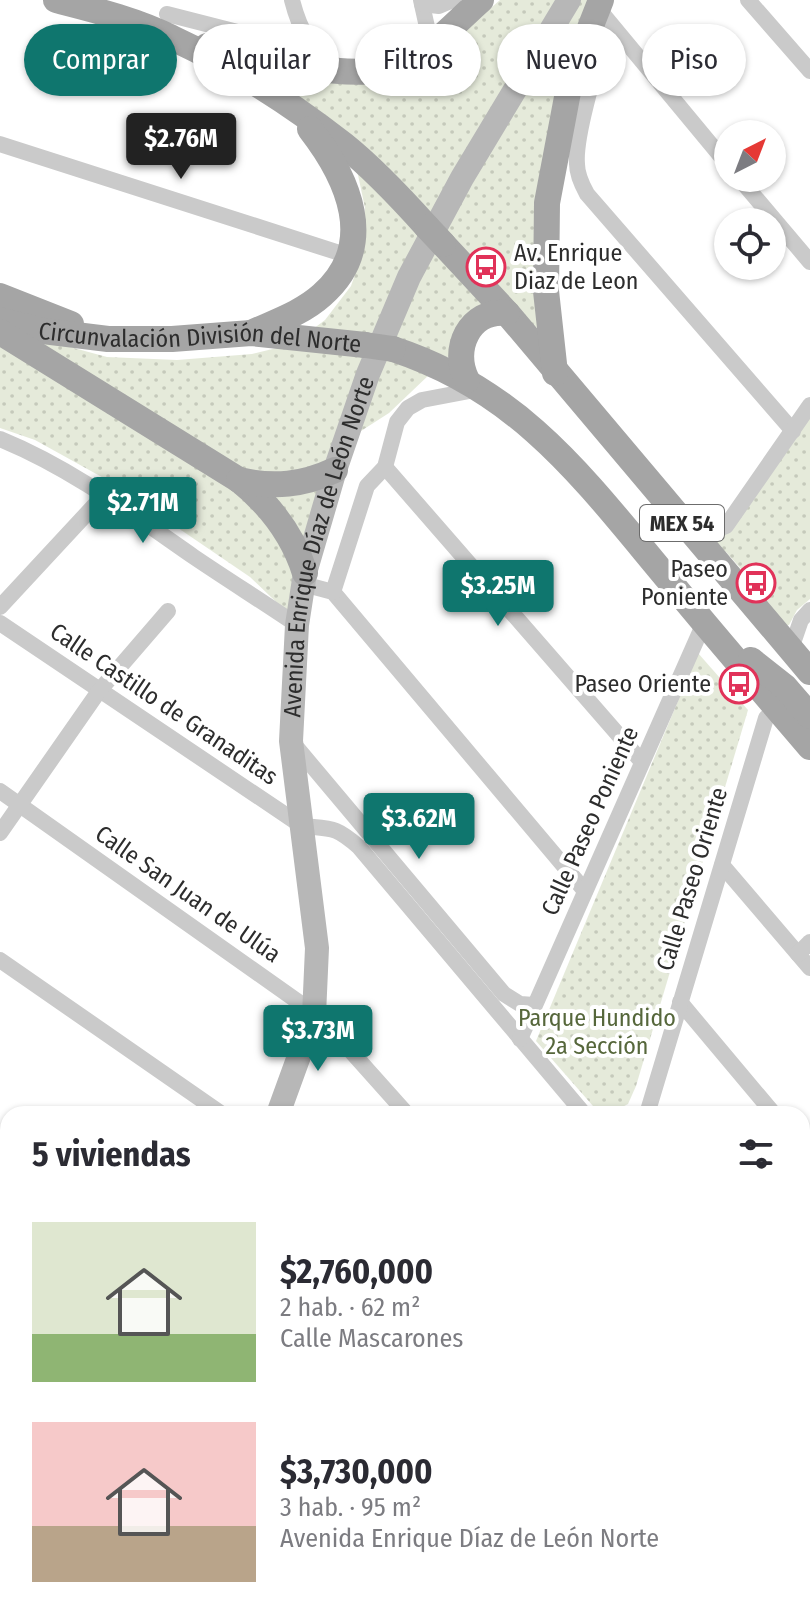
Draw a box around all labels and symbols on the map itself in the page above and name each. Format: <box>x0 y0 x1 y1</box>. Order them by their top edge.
pin: $2.76M <box>116 113 246 181</box>
north arrow <box>714 120 786 192</box>
place label: Av. Enrique Diaz de Leon <box>514 239 638 295</box>
bus stop icon: Av. Enrique Diaz de Leon <box>465 246 507 288</box>
street label: Circunvalación División del Norte <box>37 317 363 359</box>
street label: Avenida Enrique Díaz de León Norte <box>278 373 380 718</box>
pin: $2.71M <box>78 477 208 545</box>
road number: MEX 54 <box>640 505 724 541</box>
place label: Paseo Poniente <box>641 555 728 611</box>
pin: $3.25M <box>433 560 563 628</box>
bus stop icon: Paseo Poniente <box>735 562 777 604</box>
street label: Calle Castillo de Granaditas <box>45 617 283 791</box>
bus stop icon: Paseo Oriente <box>718 663 760 705</box>
place label: Paseo Oriente <box>574 670 711 698</box>
street label: Calle Paseo Poniente <box>536 722 644 920</box>
street label: Calle Paseo Oriente <box>651 784 733 974</box>
pin: $3.62M <box>354 793 484 861</box>
street label: Calle San Juan de Ulúa <box>90 820 286 968</box>
park label: Parque Hundido 2a Sección <box>518 1004 676 1060</box>
pin: $3.73M <box>253 1005 383 1073</box>

